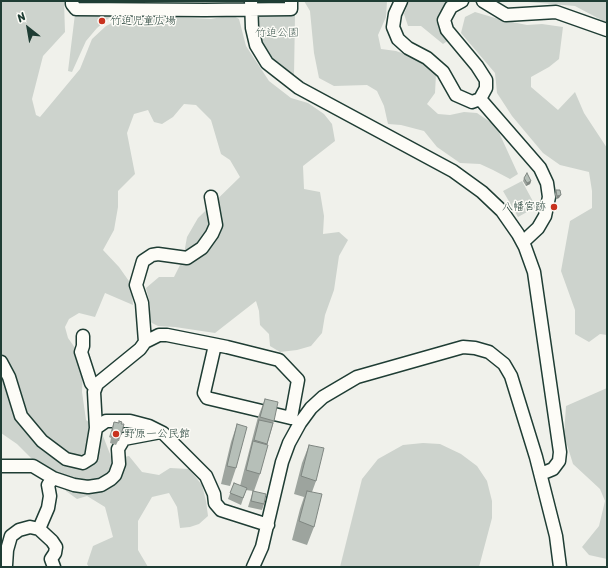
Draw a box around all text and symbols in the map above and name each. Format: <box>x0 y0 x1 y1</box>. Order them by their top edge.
text: N <box>13 7 30 27</box>
north arrow <box>8 8 48 48</box>
place label: 竹迫児童広場 <box>110 14 176 28</box>
marker: 竹迫児童広場 <box>97 16 107 26</box>
park label: 竹迫公園 <box>255 26 299 40</box>
place label: 八幡宮跡 <box>502 200 546 214</box>
marker: 八幡宮跡 <box>549 202 559 212</box>
place label: 野原一公民館 <box>124 427 190 441</box>
marker: 野原一公民館 <box>111 429 121 439</box>

